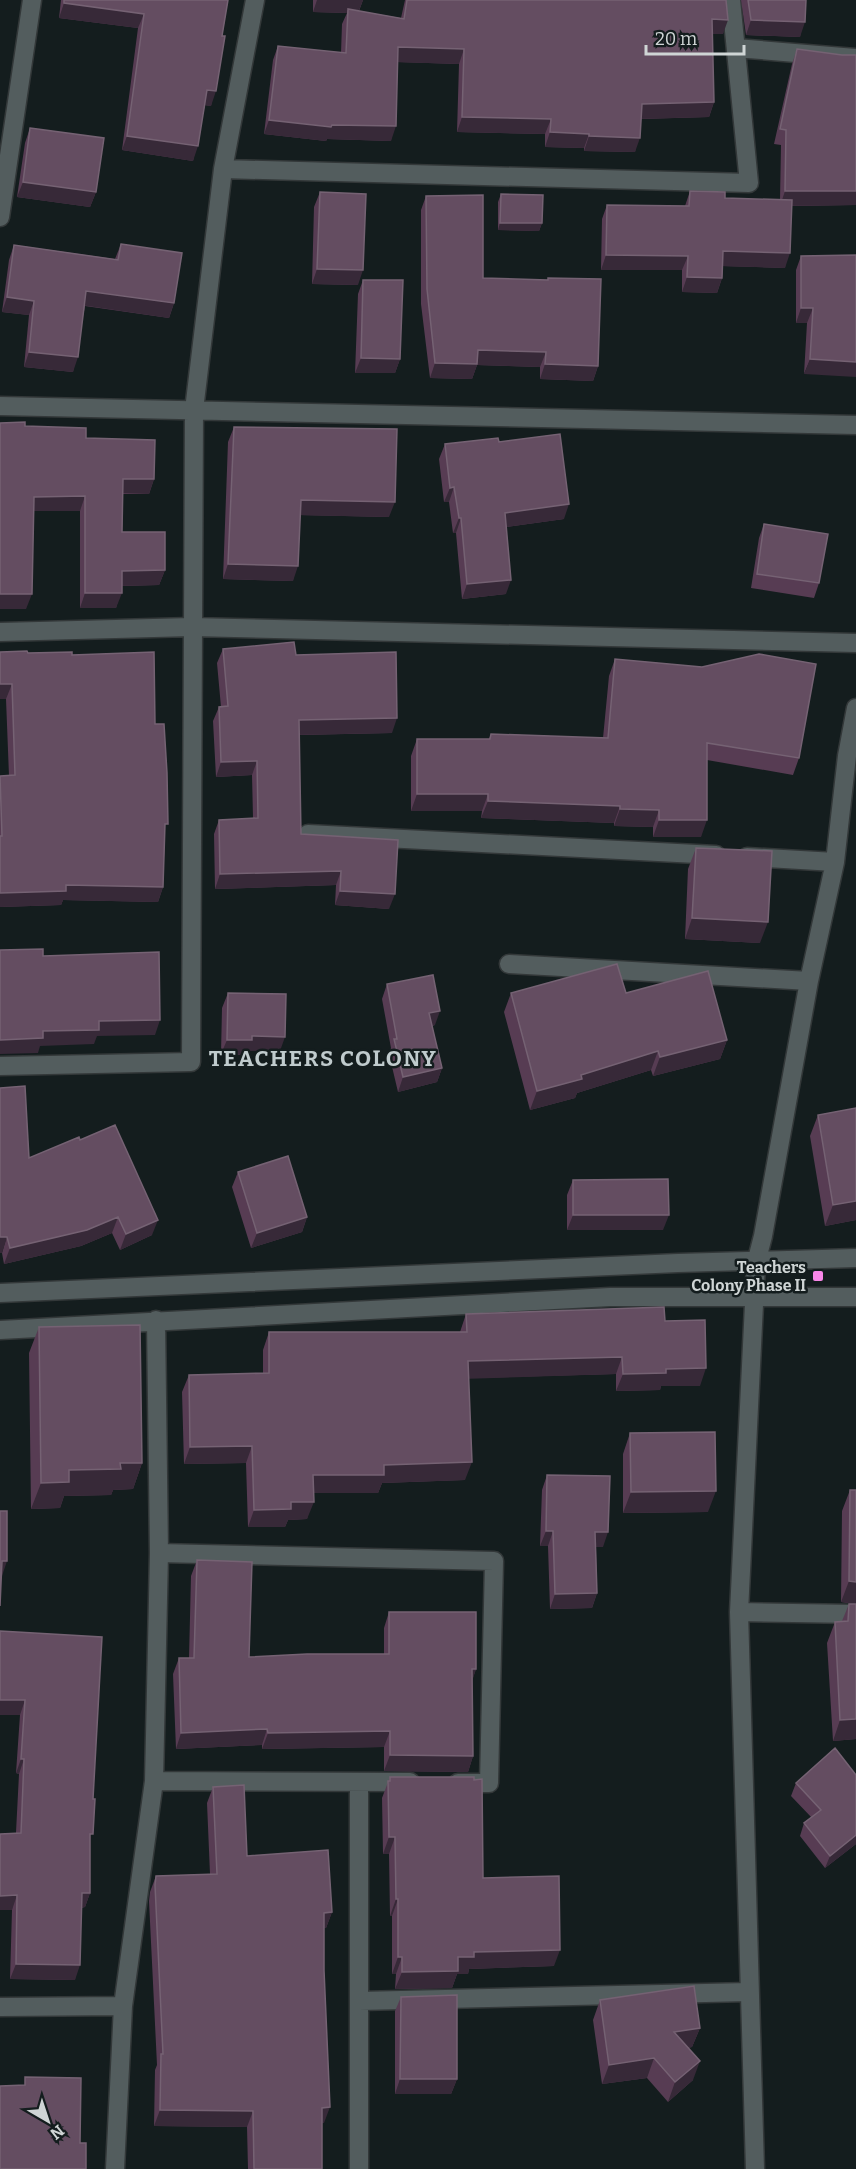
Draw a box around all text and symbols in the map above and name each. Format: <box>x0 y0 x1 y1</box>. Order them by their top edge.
scale bar <box>646 18 744 56</box>
text: 20 m <box>655 28 697 50</box>
district label: TEACHERS COLONY <box>209 1045 437 1072</box>
place label: Teachers Colony Phase II <box>691 1258 806 1295</box>
marker: Teachers Colony Phase II <box>811 1269 825 1283</box>
north arrow <box>18 2091 78 2151</box>
text: N <box>46 2121 68 2144</box>

